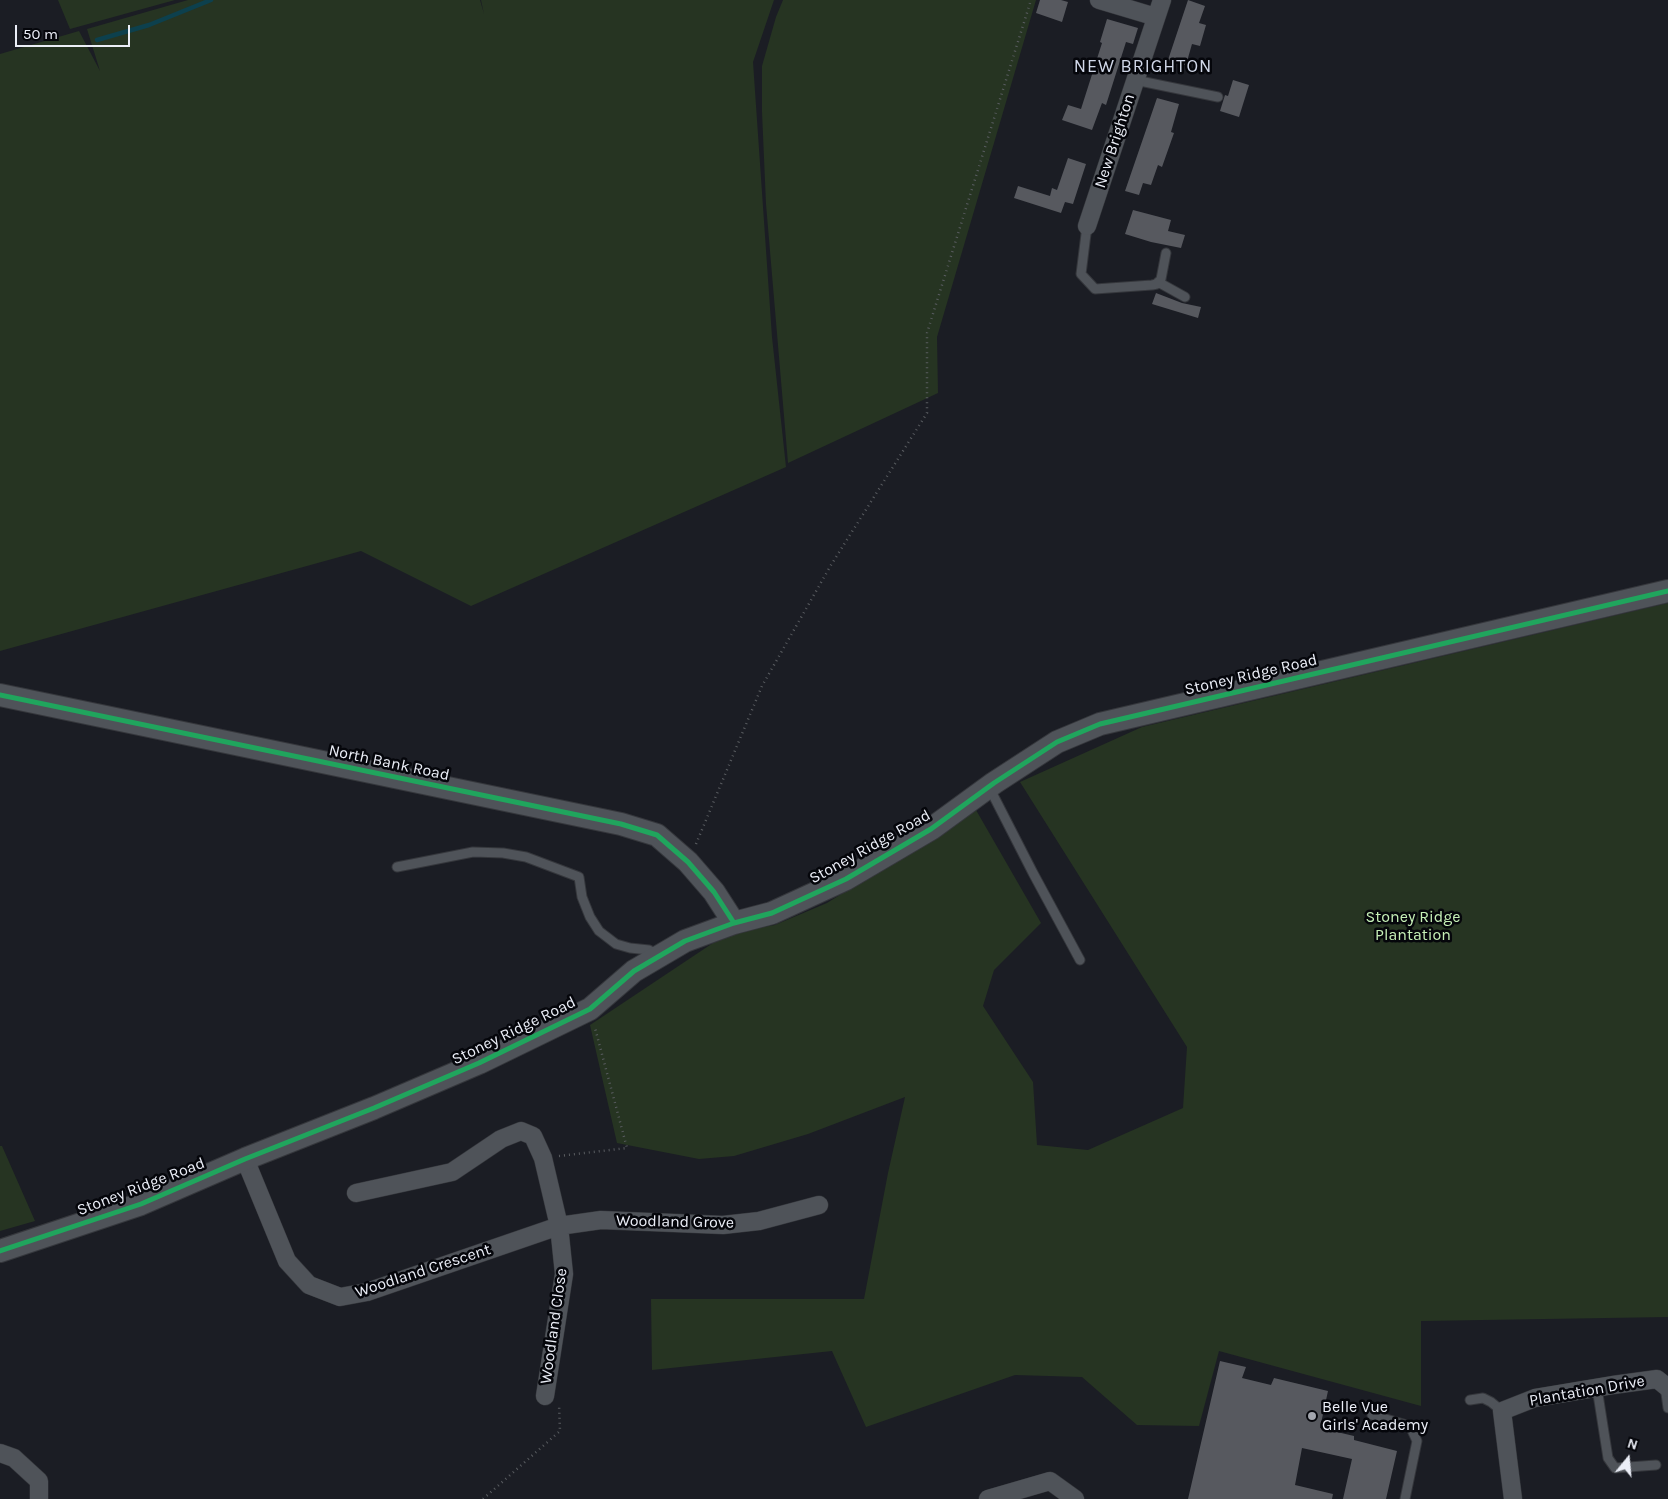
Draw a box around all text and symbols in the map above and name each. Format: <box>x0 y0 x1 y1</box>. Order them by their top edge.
scale bar <box>18 15 132 47</box>
text: 50 m <box>23 25 58 43</box>
district label: NEW BRIGHTON <box>1072 56 1214 78</box>
street label: New Brighton <box>1091 91 1139 191</box>
street label: Stoney Ridge Road <box>1183 650 1319 700</box>
street label: North Bank Road <box>327 741 451 785</box>
street label: Stoney Ridge Road <box>806 806 934 888</box>
park label: Stoney Ridge Plantation <box>1366 907 1460 945</box>
street label: Stoney Ridge Road <box>449 993 579 1069</box>
street label: Stoney Ridge Road <box>74 1154 208 1220</box>
street label: Woodland Grove <box>616 1211 734 1233</box>
street label: Woodland Crescent <box>353 1240 493 1302</box>
street label: Woodland Close <box>536 1267 572 1385</box>
street label: Plantation Drive <box>1528 1371 1646 1411</box>
place label: Belle Vue Girls' Academy <box>1322 1397 1428 1435</box>
marker: Belle Vue Girls' Academy <box>1306 1410 1318 1422</box>
north arrow <box>1603 1434 1653 1484</box>
text: N <box>1625 1435 1640 1454</box>

